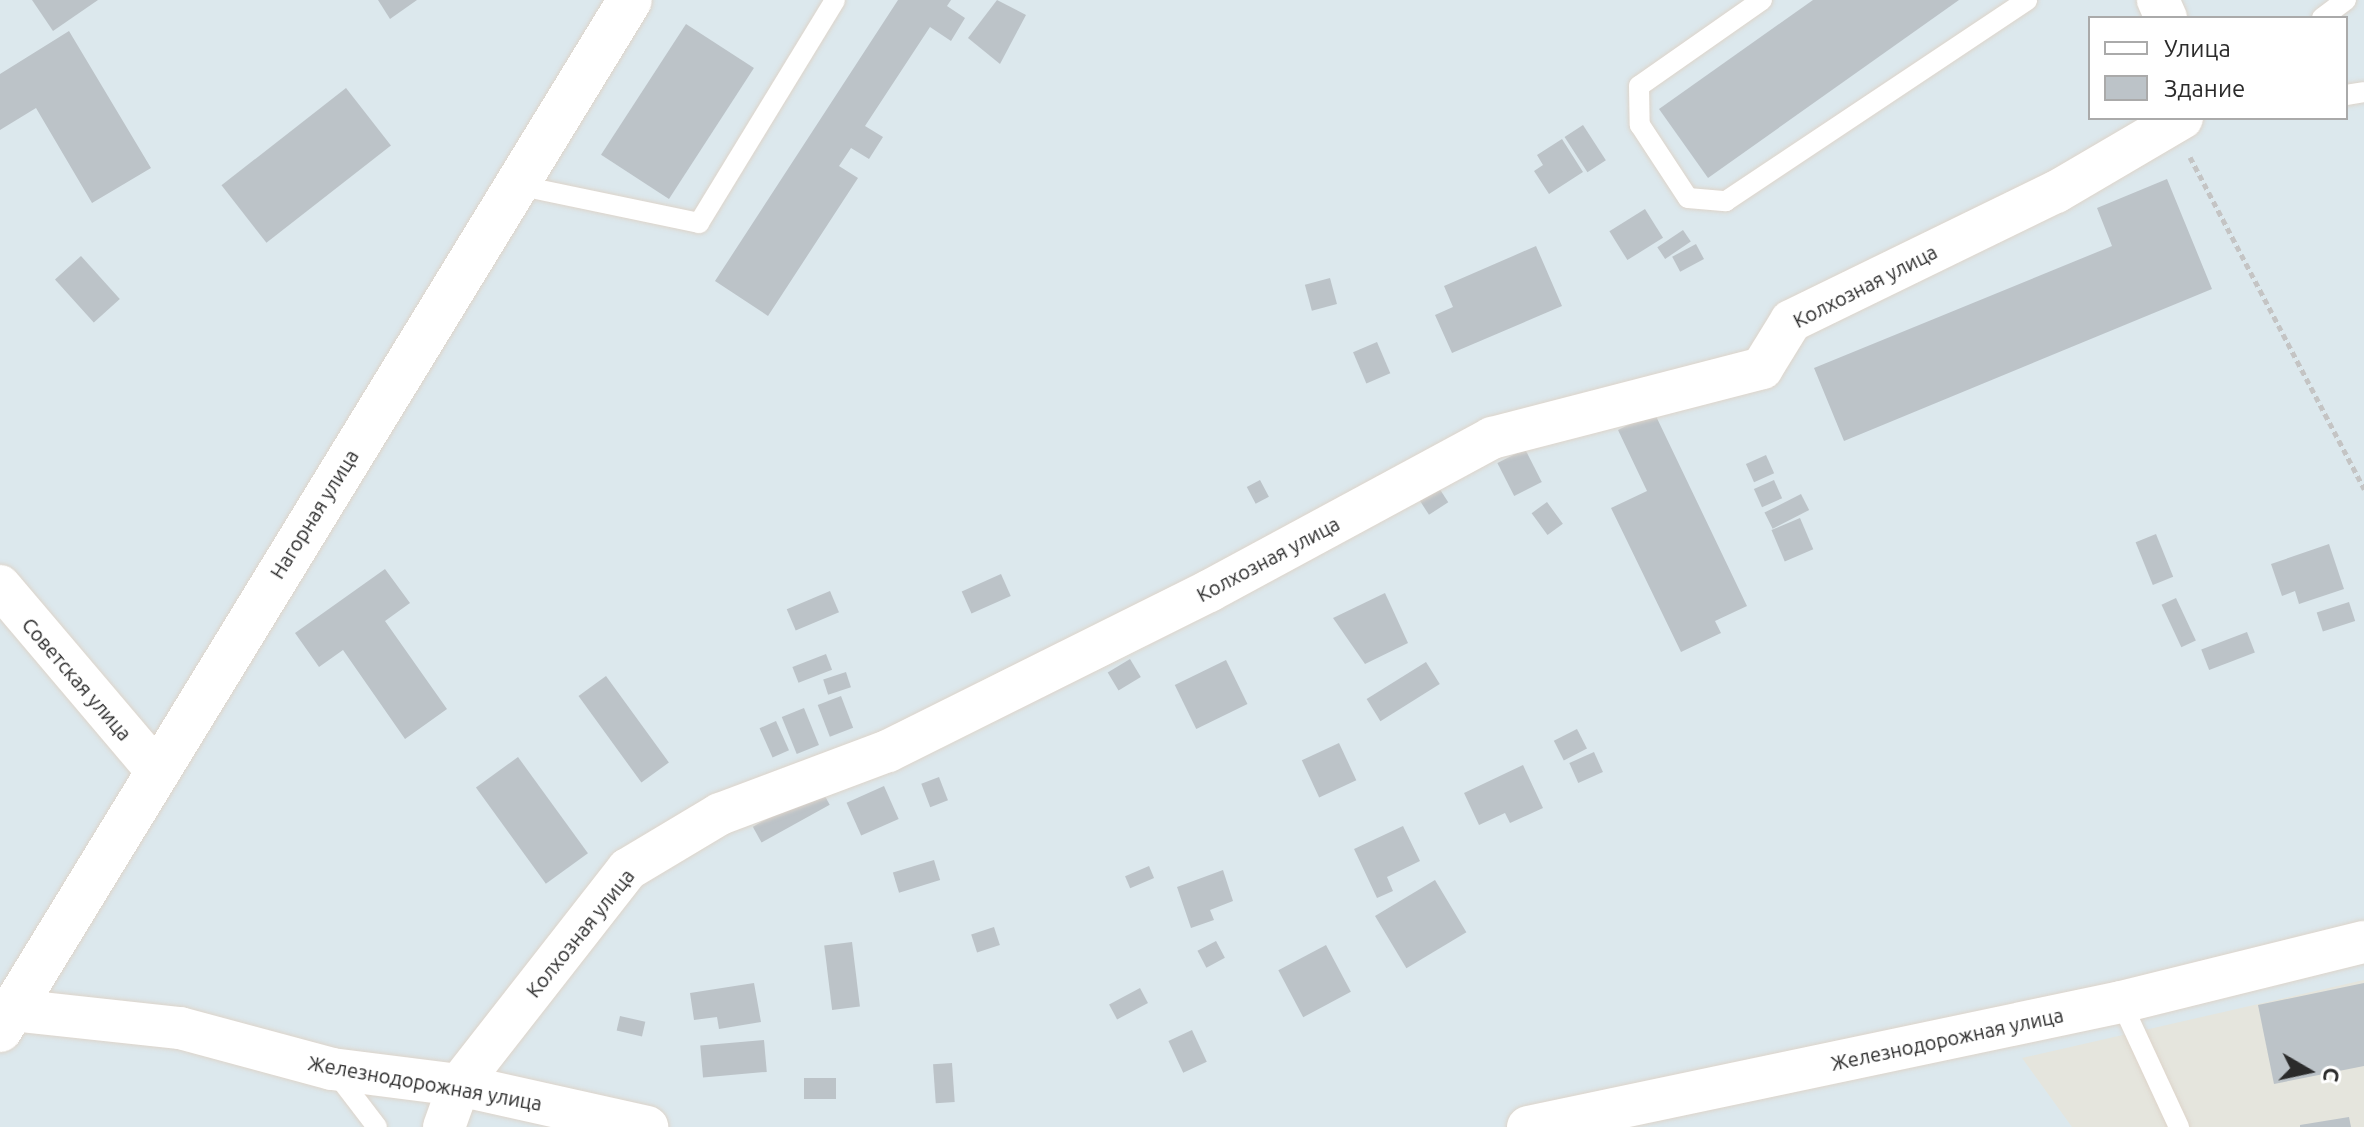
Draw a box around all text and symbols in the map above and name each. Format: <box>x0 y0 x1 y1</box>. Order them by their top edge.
legend <box>2088 16 2348 120</box>
text: Улица <box>2164 35 2231 62</box>
text: Здание <box>2164 75 2245 102</box>
street label: Колхозная улица <box>1789 239 1941 333</box>
street label: Нагорная улица <box>265 445 363 583</box>
street label: Колхозная улица <box>1192 511 1344 607</box>
street label: Советская улица <box>17 613 137 745</box>
street label: Колхозная улица <box>521 864 639 1002</box>
street label: Железнодорожная улица <box>1829 1003 2065 1075</box>
north arrow <box>2268 1031 2348 1111</box>
street label: Железнодорожная улица <box>306 1051 544 1115</box>
text: С <box>2319 1066 2346 1084</box>

